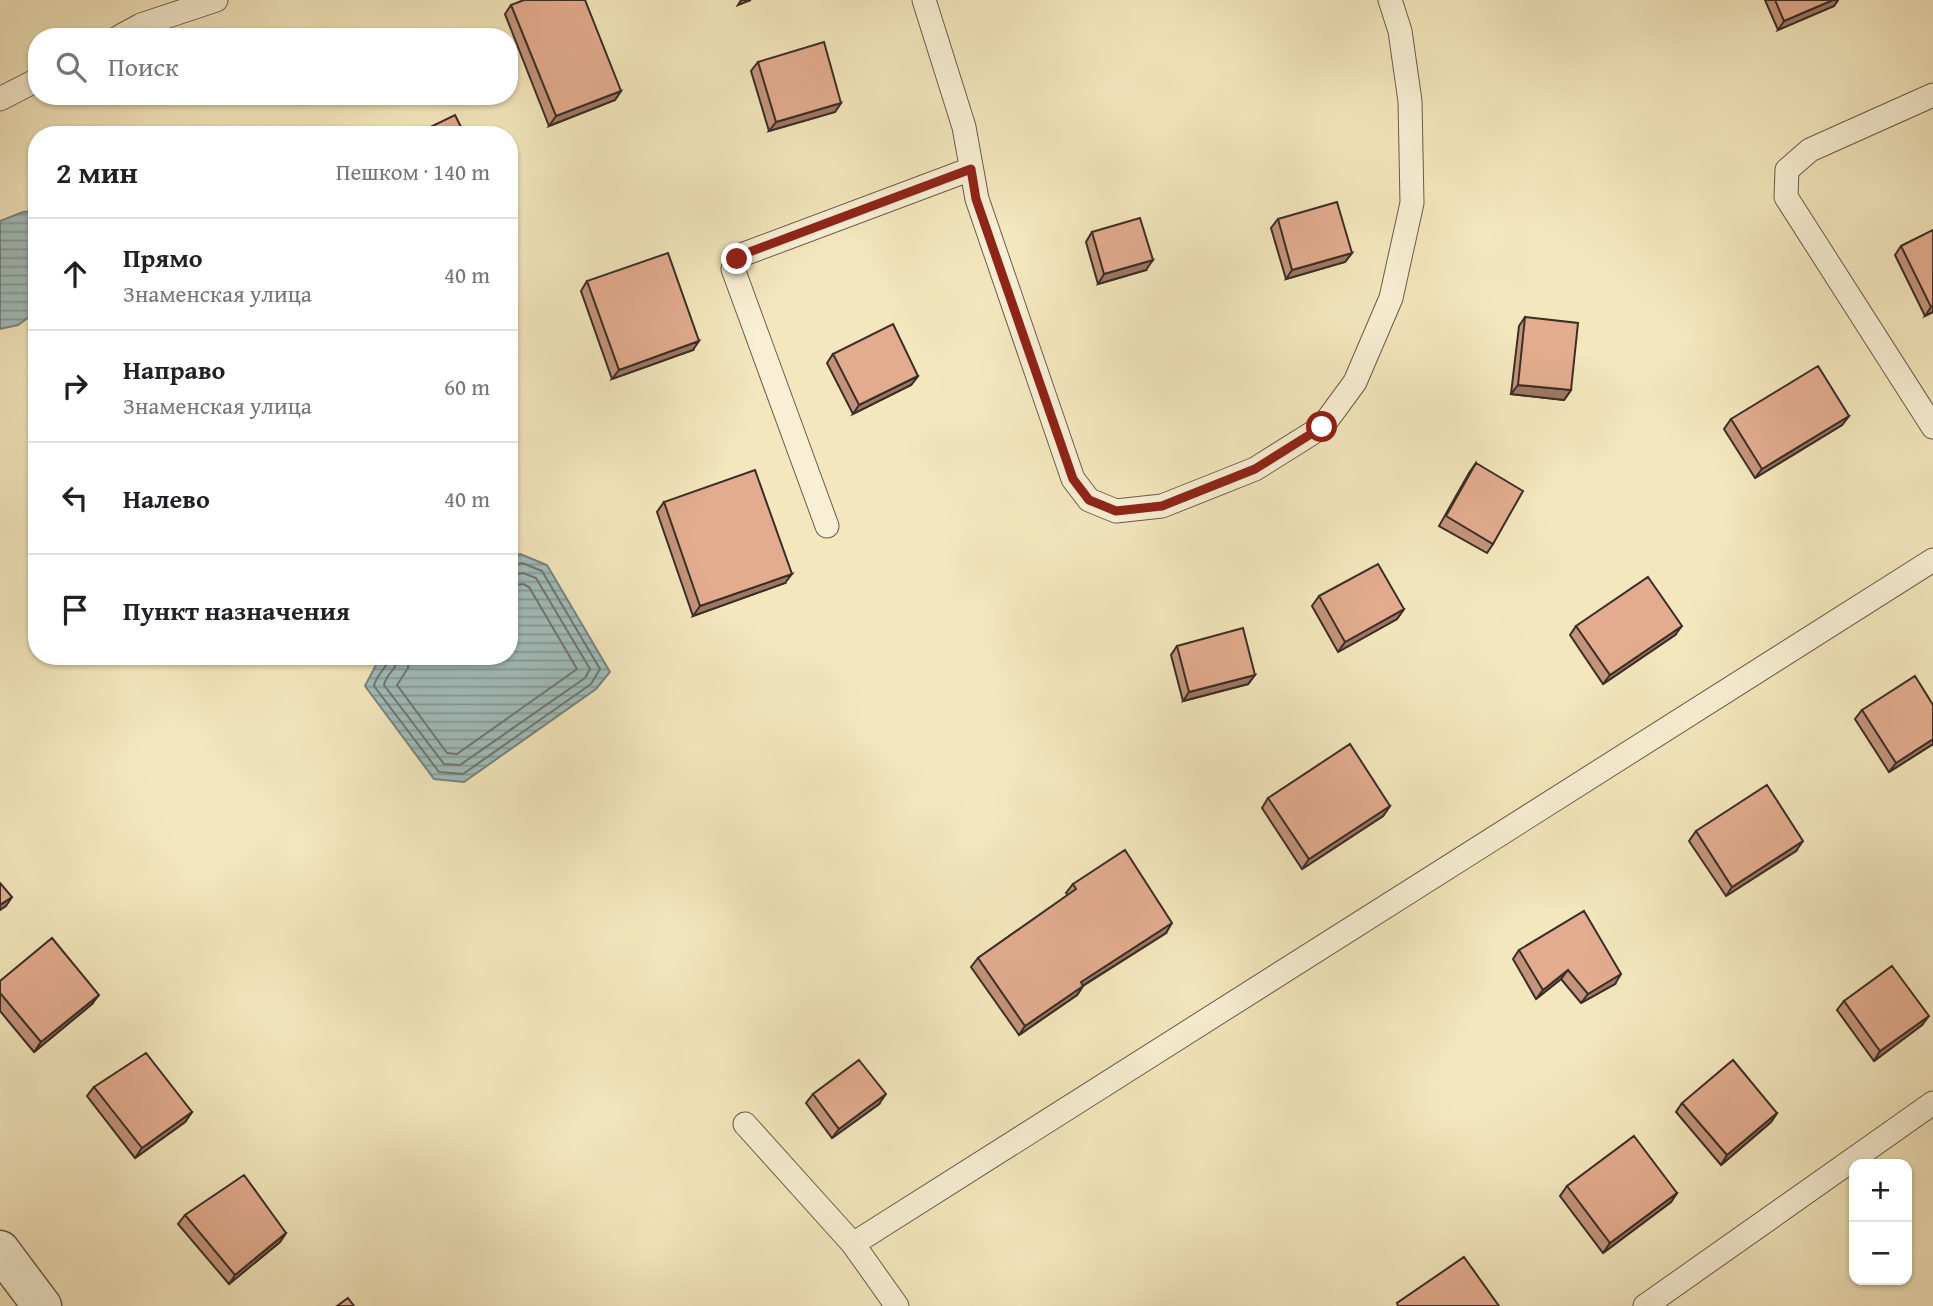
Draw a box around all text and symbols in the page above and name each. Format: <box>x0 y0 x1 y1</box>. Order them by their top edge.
search box <box>28 28 518 105</box>
text: Поиск <box>108 47 179 86</box>
icon: search <box>52 48 90 86</box>
text: 2 мин <box>56 150 138 194</box>
text: Пешком · 140 m <box>336 155 490 188</box>
text: Прямо <box>123 238 203 277</box>
route end <box>721 243 752 274</box>
icon: ahead <box>56 255 94 293</box>
text: 40 m <box>444 258 490 291</box>
text: Знаменская улица <box>123 277 312 310</box>
text: Направо <box>123 350 225 389</box>
icon: right <box>56 367 94 405</box>
text: 60 m <box>444 370 490 403</box>
text: Знаменская улица <box>123 389 312 422</box>
route start <box>1306 411 1337 442</box>
icon: left <box>56 479 94 517</box>
text: Налево <box>123 479 210 518</box>
text: 40 m <box>444 482 490 515</box>
icon: arrive <box>56 591 94 629</box>
text: Пункт назначения <box>123 591 350 630</box>
map controls <box>1849 1159 1912 1285</box>
button: + <box>1849 1159 1912 1222</box>
button: − <box>1849 1222 1912 1285</box>

